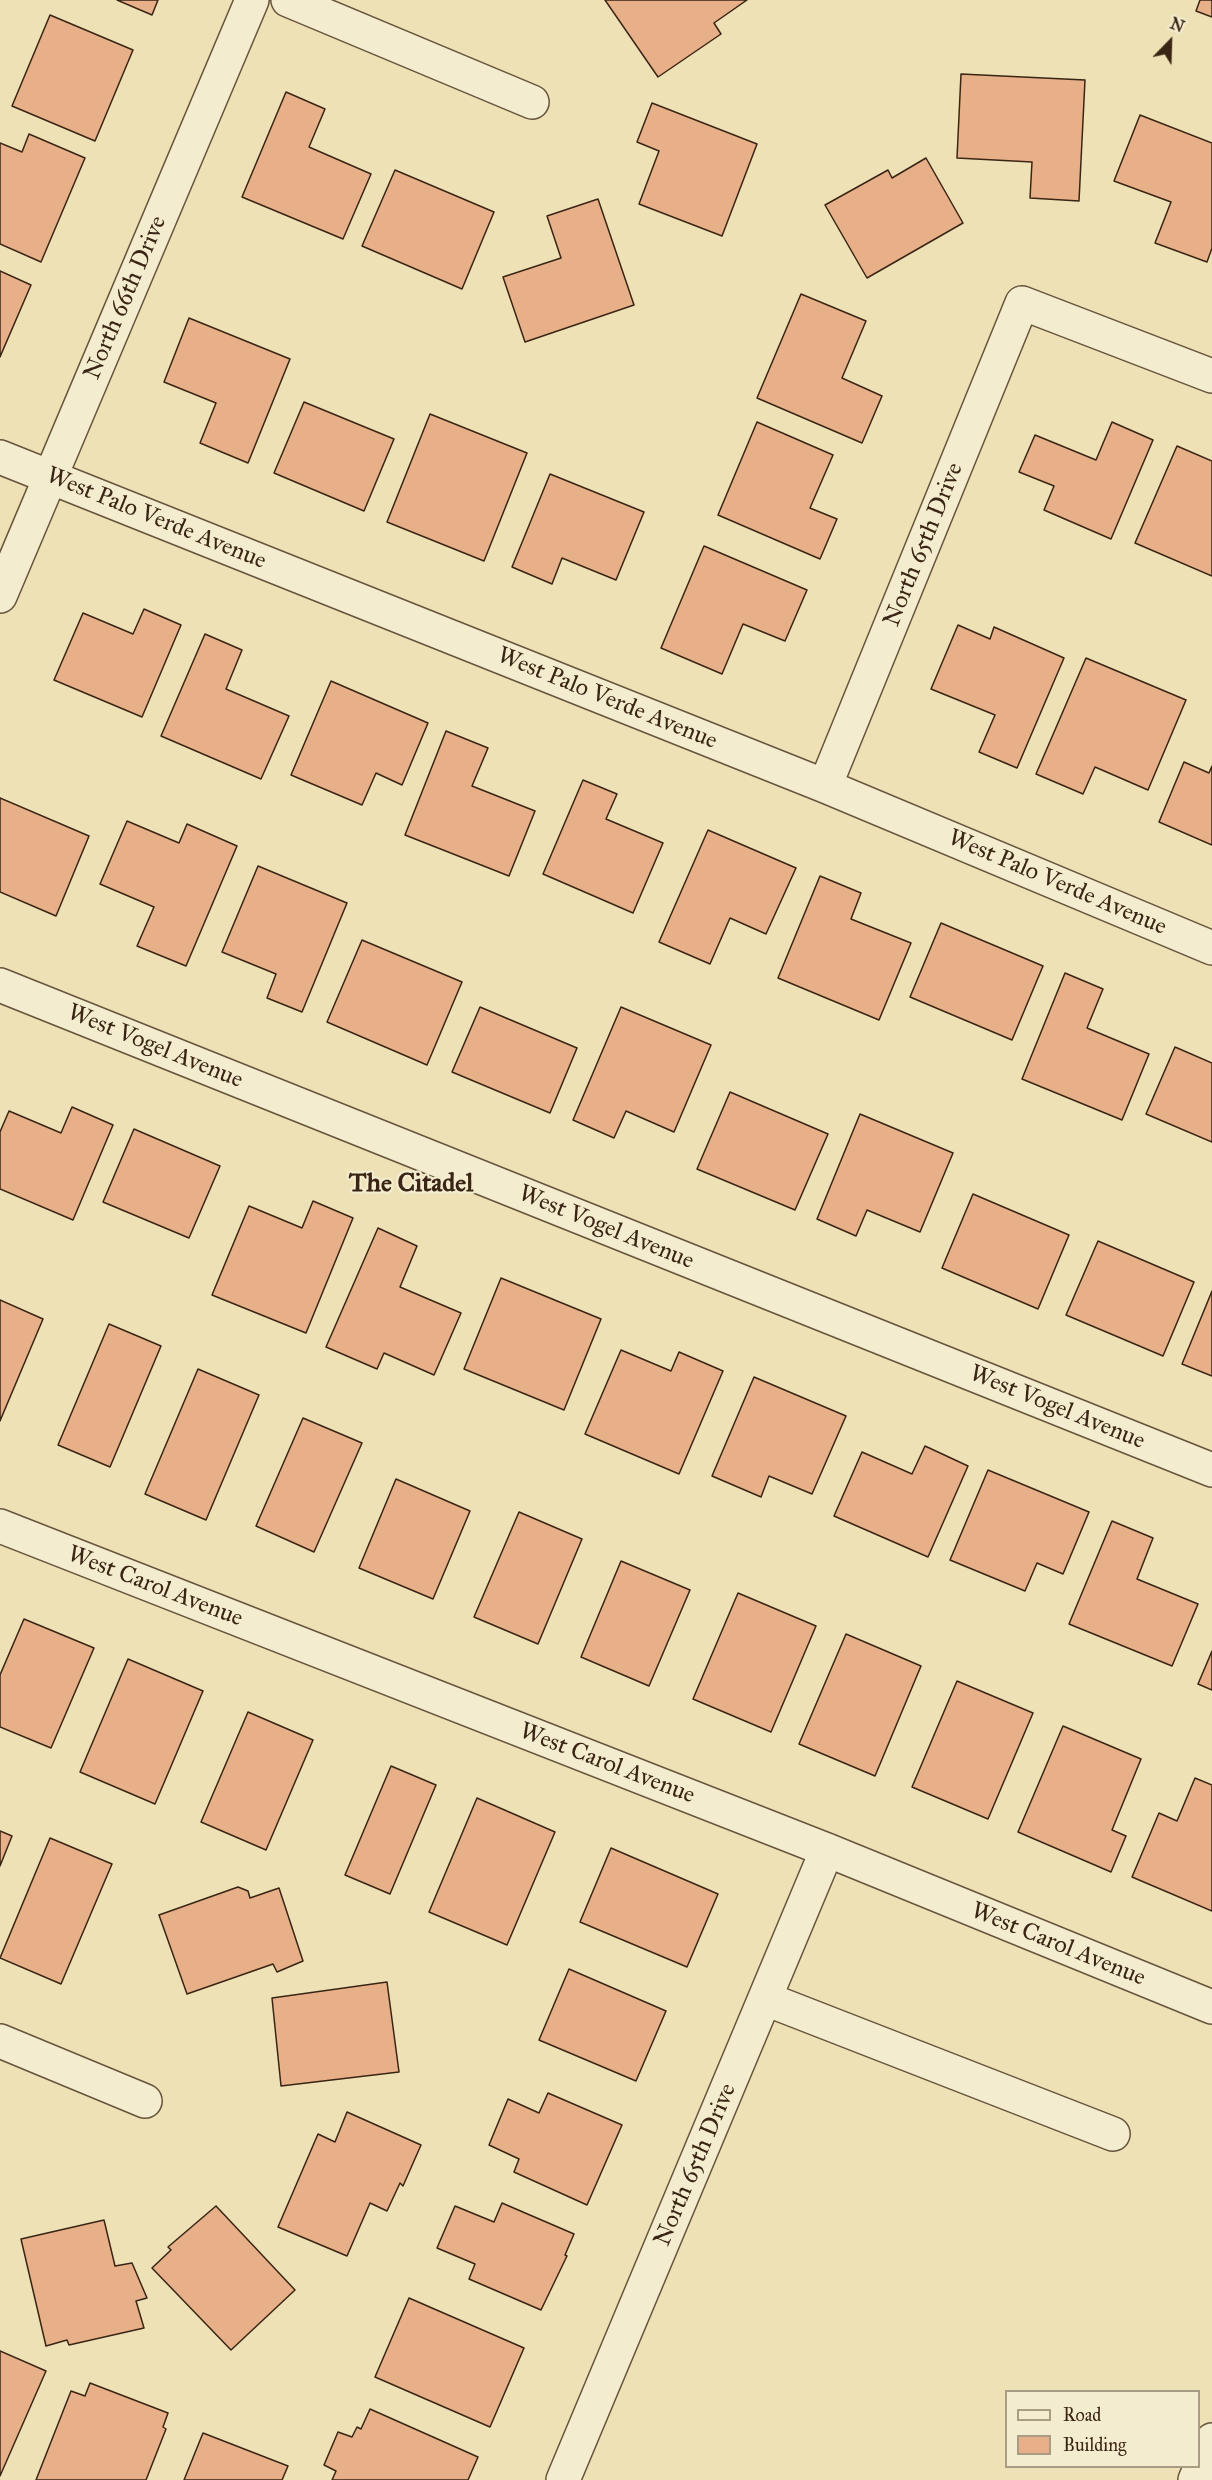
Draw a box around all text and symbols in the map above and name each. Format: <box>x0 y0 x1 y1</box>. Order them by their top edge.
north arrow <box>1140 12 1200 72</box>
text: N <box>1167 14 1187 36</box>
street label: North 66th Drive <box>79 212 173 384</box>
street label: North 65th Drive <box>878 459 970 631</box>
street label: West Palo Verde Avenue <box>42 462 270 576</box>
street label: West Palo Verde Avenue <box>493 642 721 756</box>
street label: West Palo Verde Avenue <box>943 824 1171 942</box>
street label: West Vogel Avenue <box>63 999 247 1095</box>
district label: The Citadel <box>349 1169 473 1201</box>
street label: West Vogel Avenue <box>514 1180 698 1276</box>
street label: West Vogel Avenue <box>965 1360 1149 1456</box>
street label: West Carol Avenue <box>63 1540 247 1634</box>
street label: West Carol Avenue <box>515 1717 699 1811</box>
street label: West Carol Avenue <box>967 1897 1149 1993</box>
street label: North 65th Drive <box>649 2079 743 2251</box>
legend <box>1005 2390 1200 2468</box>
text: Road <box>1063 2404 1101 2426</box>
text: Building <box>1063 2434 1126 2456</box>

